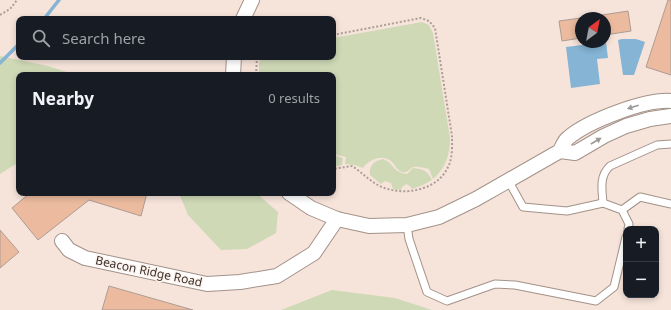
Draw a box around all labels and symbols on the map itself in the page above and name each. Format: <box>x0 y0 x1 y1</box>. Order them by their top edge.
north arrow <box>575 12 611 48</box>
one-way arrow <box>626 104 638 110</box>
one-way arrow <box>590 138 601 145</box>
street label: Beacon Ridge Road <box>94 251 204 291</box>

